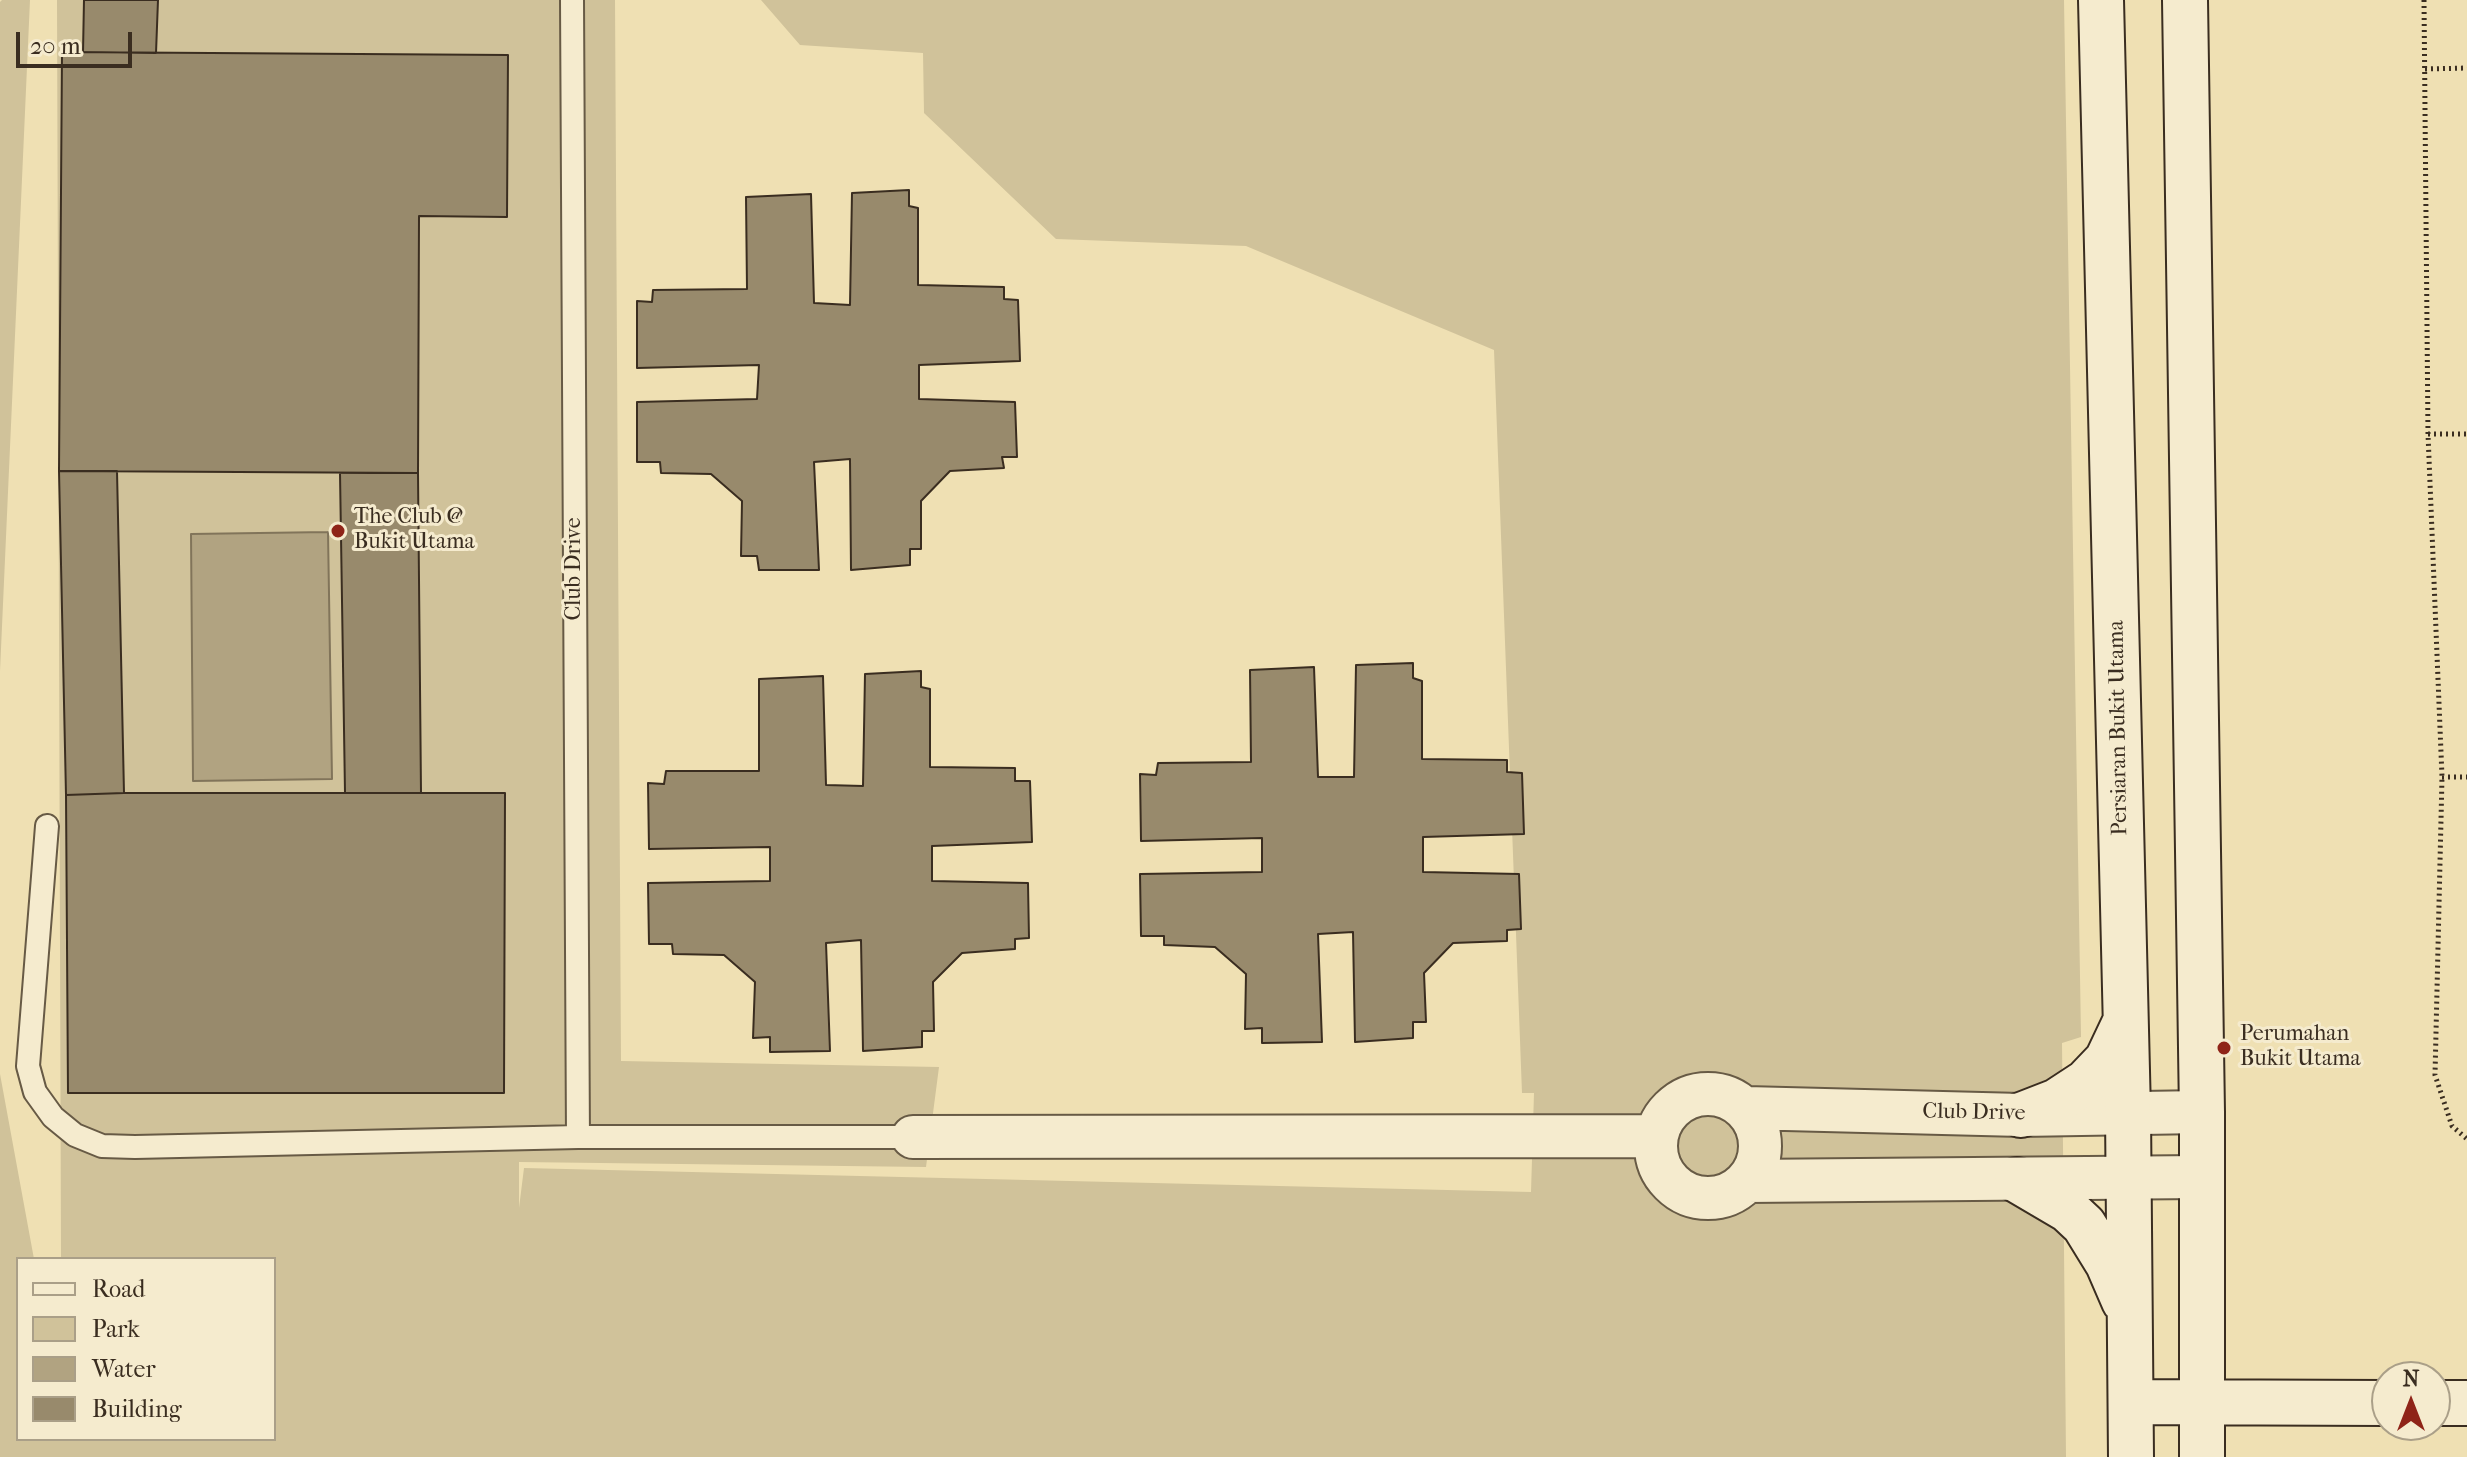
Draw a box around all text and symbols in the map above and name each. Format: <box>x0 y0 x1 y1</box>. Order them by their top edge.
scale bar <box>20 16 136 66</box>
text: 20 m <box>30 32 81 60</box>
place label: The Club @ Bukit Utama <box>354 505 475 556</box>
street label: Club Drive <box>562 517 588 621</box>
marker: The Club @ Bukit Utama <box>329 522 347 540</box>
street label: Persiaran Bukit Utama <box>2104 620 2134 836</box>
place label: Perumahan Bukit Utama <box>2240 1022 2361 1074</box>
marker: Perumahan Bukit Utama <box>2215 1039 2233 1057</box>
street label: Club Drive <box>1922 1099 2026 1127</box>
legend <box>16 1257 276 1441</box>
text: Road <box>92 1275 145 1303</box>
text: Park <box>92 1315 140 1343</box>
text: Water <box>92 1355 156 1383</box>
north arrow <box>2371 1361 2451 1441</box>
text: N <box>2403 1366 2419 1392</box>
text: Building <box>92 1395 182 1423</box>

